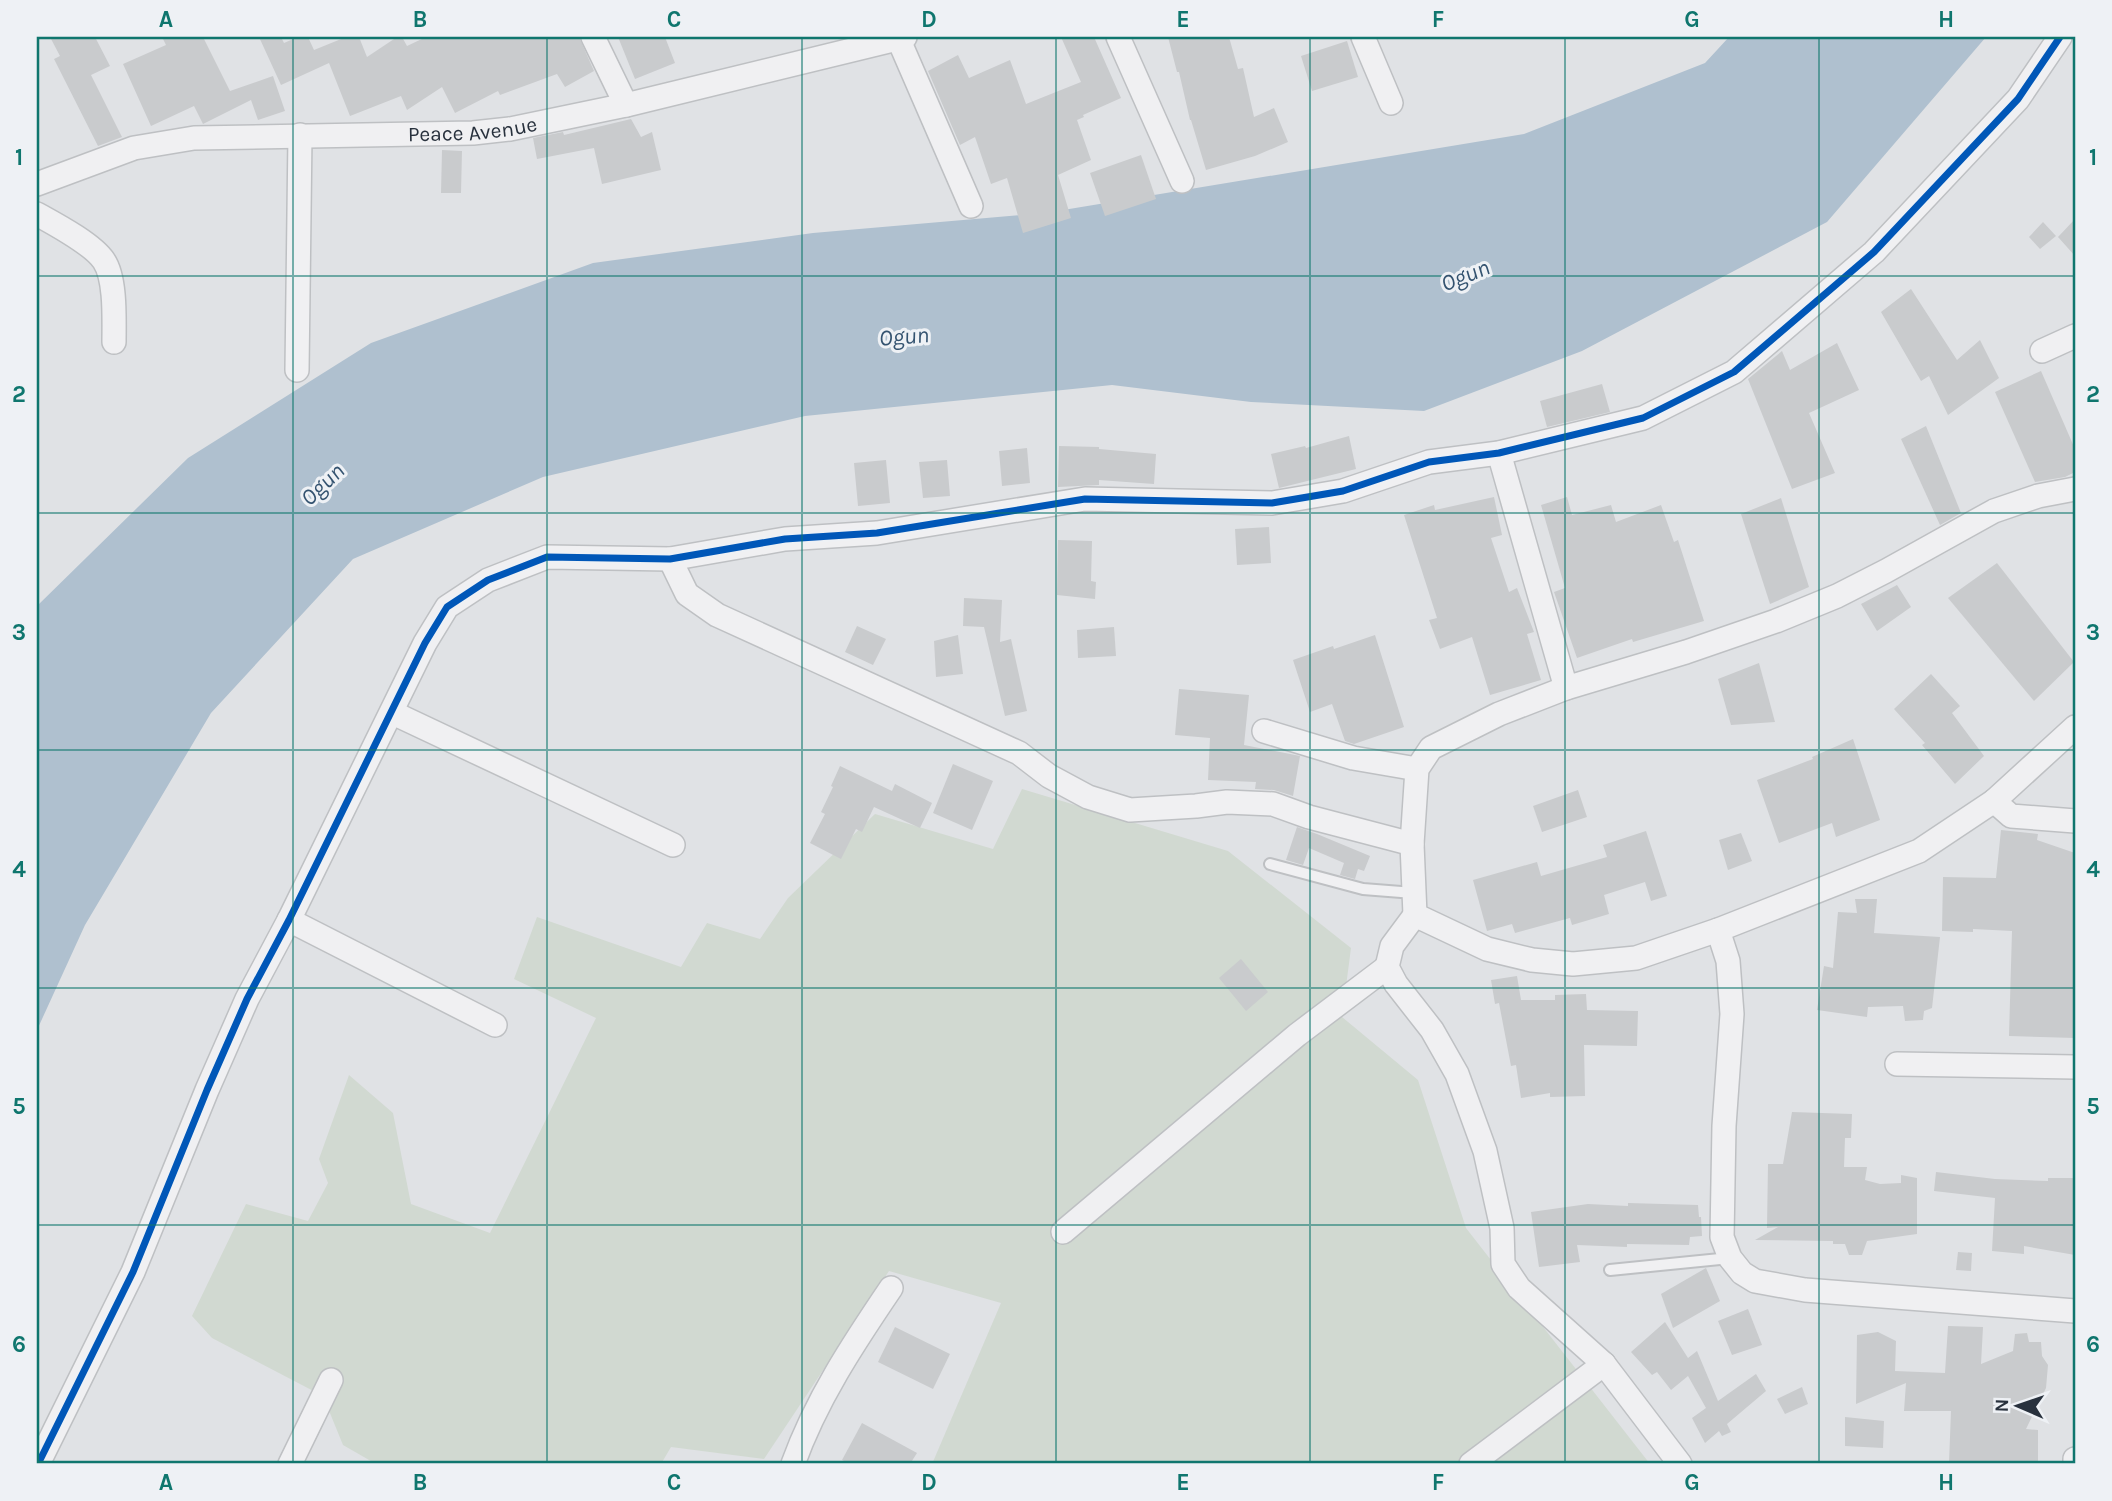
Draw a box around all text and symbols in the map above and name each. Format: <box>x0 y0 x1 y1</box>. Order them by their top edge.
text: A <box>159 6 173 33</box>
text: B <box>413 6 427 33</box>
text: C <box>667 6 681 33</box>
text: D <box>921 6 937 33</box>
text: E <box>1176 6 1190 33</box>
text: F <box>1432 6 1444 33</box>
text: G <box>1684 6 1700 33</box>
text: H <box>1938 6 1954 33</box>
street label: Peace Avenue <box>408 112 539 146</box>
text: 1 <box>15 144 23 171</box>
text: 1 <box>2089 144 2097 171</box>
water label: Ogun <box>1437 254 1493 297</box>
water label: Ogun <box>878 321 930 352</box>
text: 2 <box>12 381 26 408</box>
text: 2 <box>2086 381 2100 408</box>
water label: Ogun <box>295 457 350 511</box>
text: 3 <box>12 619 26 646</box>
text: 3 <box>2086 619 2100 646</box>
text: 4 <box>12 856 26 883</box>
text: 4 <box>2086 856 2100 883</box>
text: 5 <box>12 1093 26 1120</box>
text: 5 <box>2086 1093 2100 1120</box>
text: 6 <box>12 1331 26 1358</box>
text: 6 <box>2086 1331 2100 1358</box>
north arrow <box>1982 1372 2052 1442</box>
text: N <box>1991 1398 2013 1413</box>
text: A <box>159 1469 173 1496</box>
text: B <box>413 1469 427 1496</box>
text: C <box>667 1469 681 1496</box>
text: D <box>921 1469 937 1496</box>
text: E <box>1176 1469 1190 1496</box>
text: F <box>1432 1469 1444 1496</box>
text: G <box>1684 1469 1700 1496</box>
text: H <box>1938 1469 1954 1496</box>

